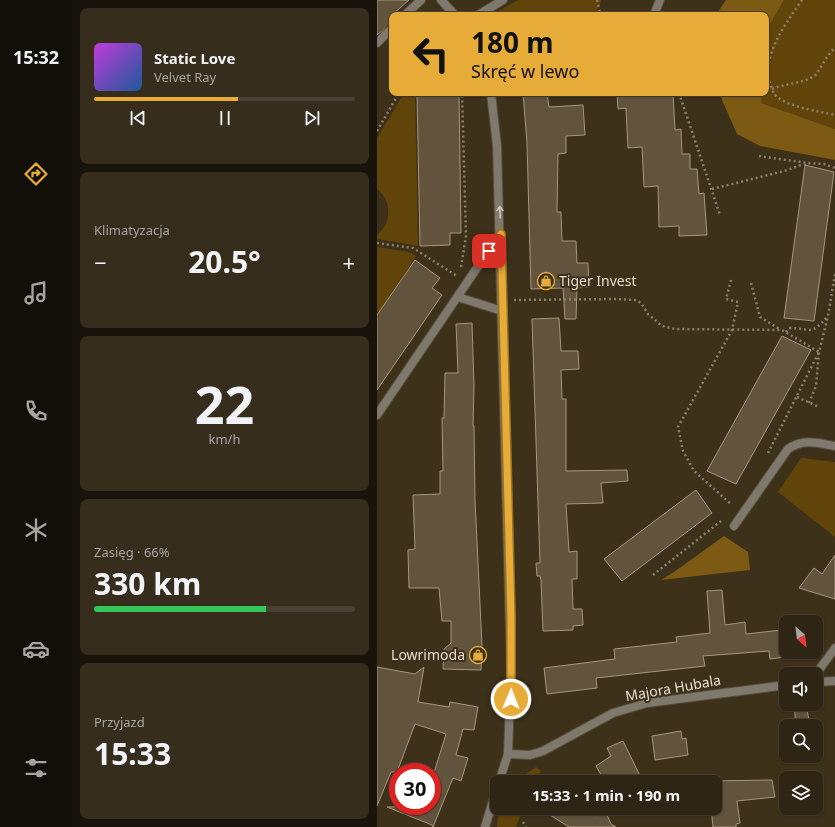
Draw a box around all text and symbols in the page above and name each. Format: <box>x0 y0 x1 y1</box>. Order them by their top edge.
text: 180 m <box>471 23 554 61</box>
icon: left <box>405 28 457 80</box>
text: 15:32 <box>13 45 59 69</box>
text: Static Love <box>154 48 235 68</box>
text: Skręć w lewo <box>471 59 579 83</box>
text: Velvet Ray <box>154 68 216 86</box>
icon: previous <box>127 107 149 129</box>
icon: pause <box>214 107 236 129</box>
icon: next <box>301 107 323 129</box>
icon: directions <box>22 160 50 188</box>
one-way arrow <box>496 206 504 219</box>
text: Klimatyzacja <box>94 221 170 239</box>
pin <box>472 234 506 268</box>
icon: arrive <box>478 240 500 262</box>
text: 20.5° <box>188 241 261 282</box>
text: − <box>94 247 107 277</box>
text: + <box>342 247 355 277</box>
shop icon: Tiger Invest <box>536 271 556 291</box>
place label: Tiger Invest <box>559 271 637 290</box>
icon: music <box>22 279 50 307</box>
text: 22 <box>195 368 254 439</box>
icon: phone <box>22 397 50 425</box>
text: km/h <box>209 430 240 448</box>
icon: climate <box>22 516 50 544</box>
text: Zasięg · 66% <box>94 543 170 561</box>
text: 330 km <box>94 563 201 604</box>
north arrow <box>779 615 823 659</box>
map controls <box>779 615 823 815</box>
icon: car <box>22 635 50 663</box>
place label: Lowrimoda <box>391 645 465 664</box>
shop icon: Lowrimoda <box>468 645 488 665</box>
button: sound <box>779 667 823 711</box>
street label: Majora Hubala <box>624 670 722 705</box>
position arrow <box>490 678 532 720</box>
text: Przyjazd <box>94 713 145 731</box>
button: search <box>779 719 823 763</box>
text: 15:33 <box>94 733 171 774</box>
icon: filters <box>22 754 50 782</box>
speed limit sign: 30 <box>389 763 441 815</box>
button: layers <box>779 771 823 815</box>
text: 15:33 · 1 min · 190 m <box>532 785 680 805</box>

